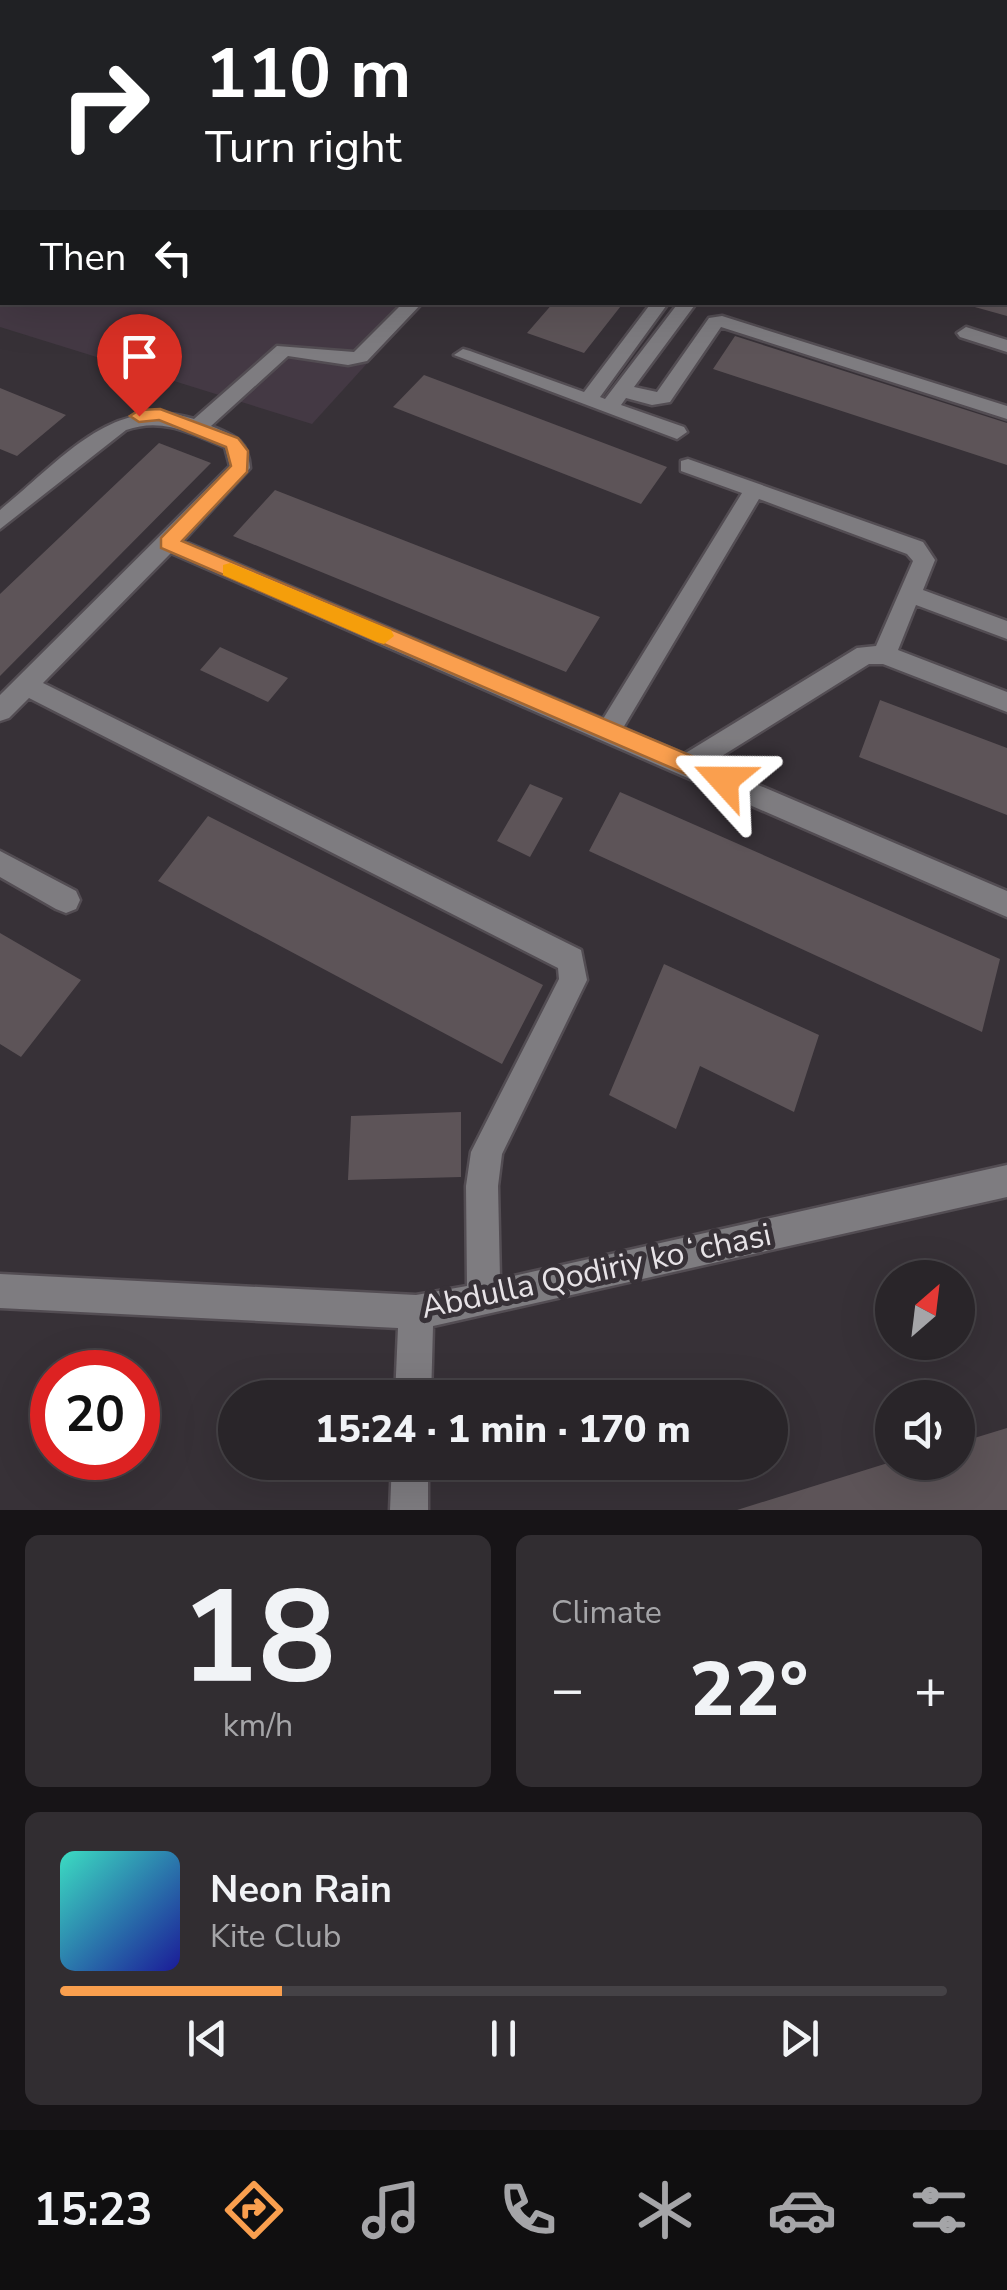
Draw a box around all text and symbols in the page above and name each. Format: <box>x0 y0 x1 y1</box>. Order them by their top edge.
text: 110 m <box>205 26 411 122</box>
icon: right <box>40 40 170 170</box>
text: Turn right <box>205 117 402 178</box>
icon: left <box>146 230 201 285</box>
text: Then <box>40 232 126 283</box>
pin <box>97 314 182 417</box>
icon: arrive <box>112 329 167 384</box>
position arrow <box>672 728 776 832</box>
street label: Abdulla Qodiriy koʻchasi <box>417 1213 775 1329</box>
north arrow <box>875 1260 975 1360</box>
map controls <box>875 1260 975 1480</box>
speed limit sign: 20 <box>30 1350 160 1480</box>
button: sound <box>875 1380 975 1480</box>
text: 15:24 · 1 min · 170 m <box>315 1404 691 1455</box>
text: 18 <box>180 1550 336 1727</box>
text: Climate <box>551 1591 662 1634</box>
text: 22° <box>690 1639 808 1741</box>
text: − <box>551 1652 584 1727</box>
text: + <box>914 1652 947 1727</box>
text: km/h <box>223 1704 293 1747</box>
text: Neon Rain <box>210 1864 392 1915</box>
text: Kite Club <box>210 1915 341 1958</box>
icon: previous <box>180 2011 235 2066</box>
icon: pause <box>476 2011 531 2066</box>
icon: next <box>772 2011 827 2066</box>
icon: directions <box>219 2175 289 2245</box>
icon: music <box>356 2175 426 2245</box>
icon: phone <box>493 2175 563 2245</box>
icon: climate <box>630 2175 700 2245</box>
icon: car <box>767 2175 837 2245</box>
icon: filters <box>904 2175 974 2245</box>
text: 15:23 <box>33 2180 153 2241</box>

